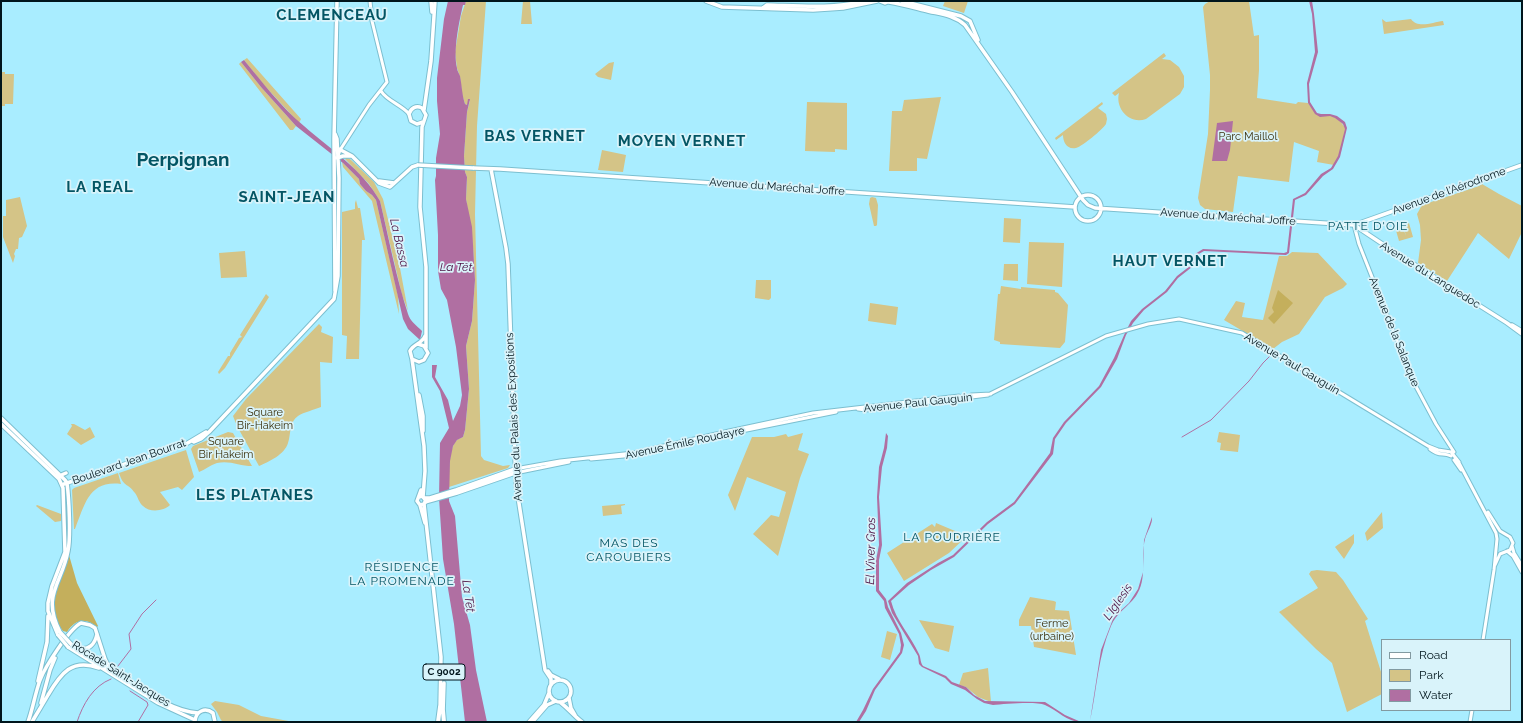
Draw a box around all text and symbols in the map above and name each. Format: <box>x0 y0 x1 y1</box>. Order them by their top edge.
district label: CLEMENCEAU <box>276 6 388 24</box>
district label: BAS VERNET <box>484 127 586 145</box>
park label: Parc Maillol <box>1219 130 1277 144</box>
district label: MOYEN VERNET <box>618 132 746 150</box>
district label: Perpignan <box>136 149 230 171</box>
street label: Avenue de l'Aérodrome <box>1391 164 1507 218</box>
street label: Avenue du Maréchal Joffre <box>709 176 845 198</box>
district label: LA REAL <box>66 178 134 196</box>
district label: SAINT-JEAN <box>238 188 336 206</box>
street label: Avenue du Maréchal Joffre <box>1160 206 1296 228</box>
water label: La Bassa <box>386 217 412 269</box>
district label: PATTE D'OIE <box>1328 219 1408 233</box>
street label: Avenue du Languedoc <box>1377 239 1483 311</box>
district label: HAUT VERNET <box>1113 252 1227 270</box>
water label: La Têt <box>440 260 472 274</box>
street label: Avenue de la Salanque <box>1366 275 1422 389</box>
street label: Avenue Paul Gauguin <box>1242 330 1342 398</box>
street label: Avenue du Palais des Expositions <box>503 332 525 502</box>
street label: Avenue Paul Gauguin <box>863 391 973 415</box>
park label: Square Bir-Hakeim <box>237 406 293 432</box>
street label: Avenue Émile Roudayre <box>624 424 746 462</box>
park label: Square Bir Hakeim <box>199 435 253 461</box>
street label: Boulevard Jean Bourrat <box>70 436 188 488</box>
district label: LES PLATANES <box>196 486 314 504</box>
water label: El Viver Gros <box>863 517 879 585</box>
district label: LA POUDRIÈRE <box>903 530 1001 544</box>
district label: MAS DES CAROUBIERS <box>586 536 672 564</box>
district label: RÉSIDENCE LA PROMENADE <box>349 560 455 588</box>
water label: La Têt <box>459 579 477 613</box>
water label: L'Iglesis <box>1100 581 1136 623</box>
park label: Ferme (urbaine) <box>1030 617 1074 643</box>
street label: Rocade Saint-Jacques <box>70 638 172 710</box>
legend <box>1381 639 1511 711</box>
text: Road <box>1419 648 1448 662</box>
road number: C 9002 <box>423 664 465 680</box>
text: Park <box>1419 668 1444 682</box>
text: Water <box>1419 688 1453 702</box>

